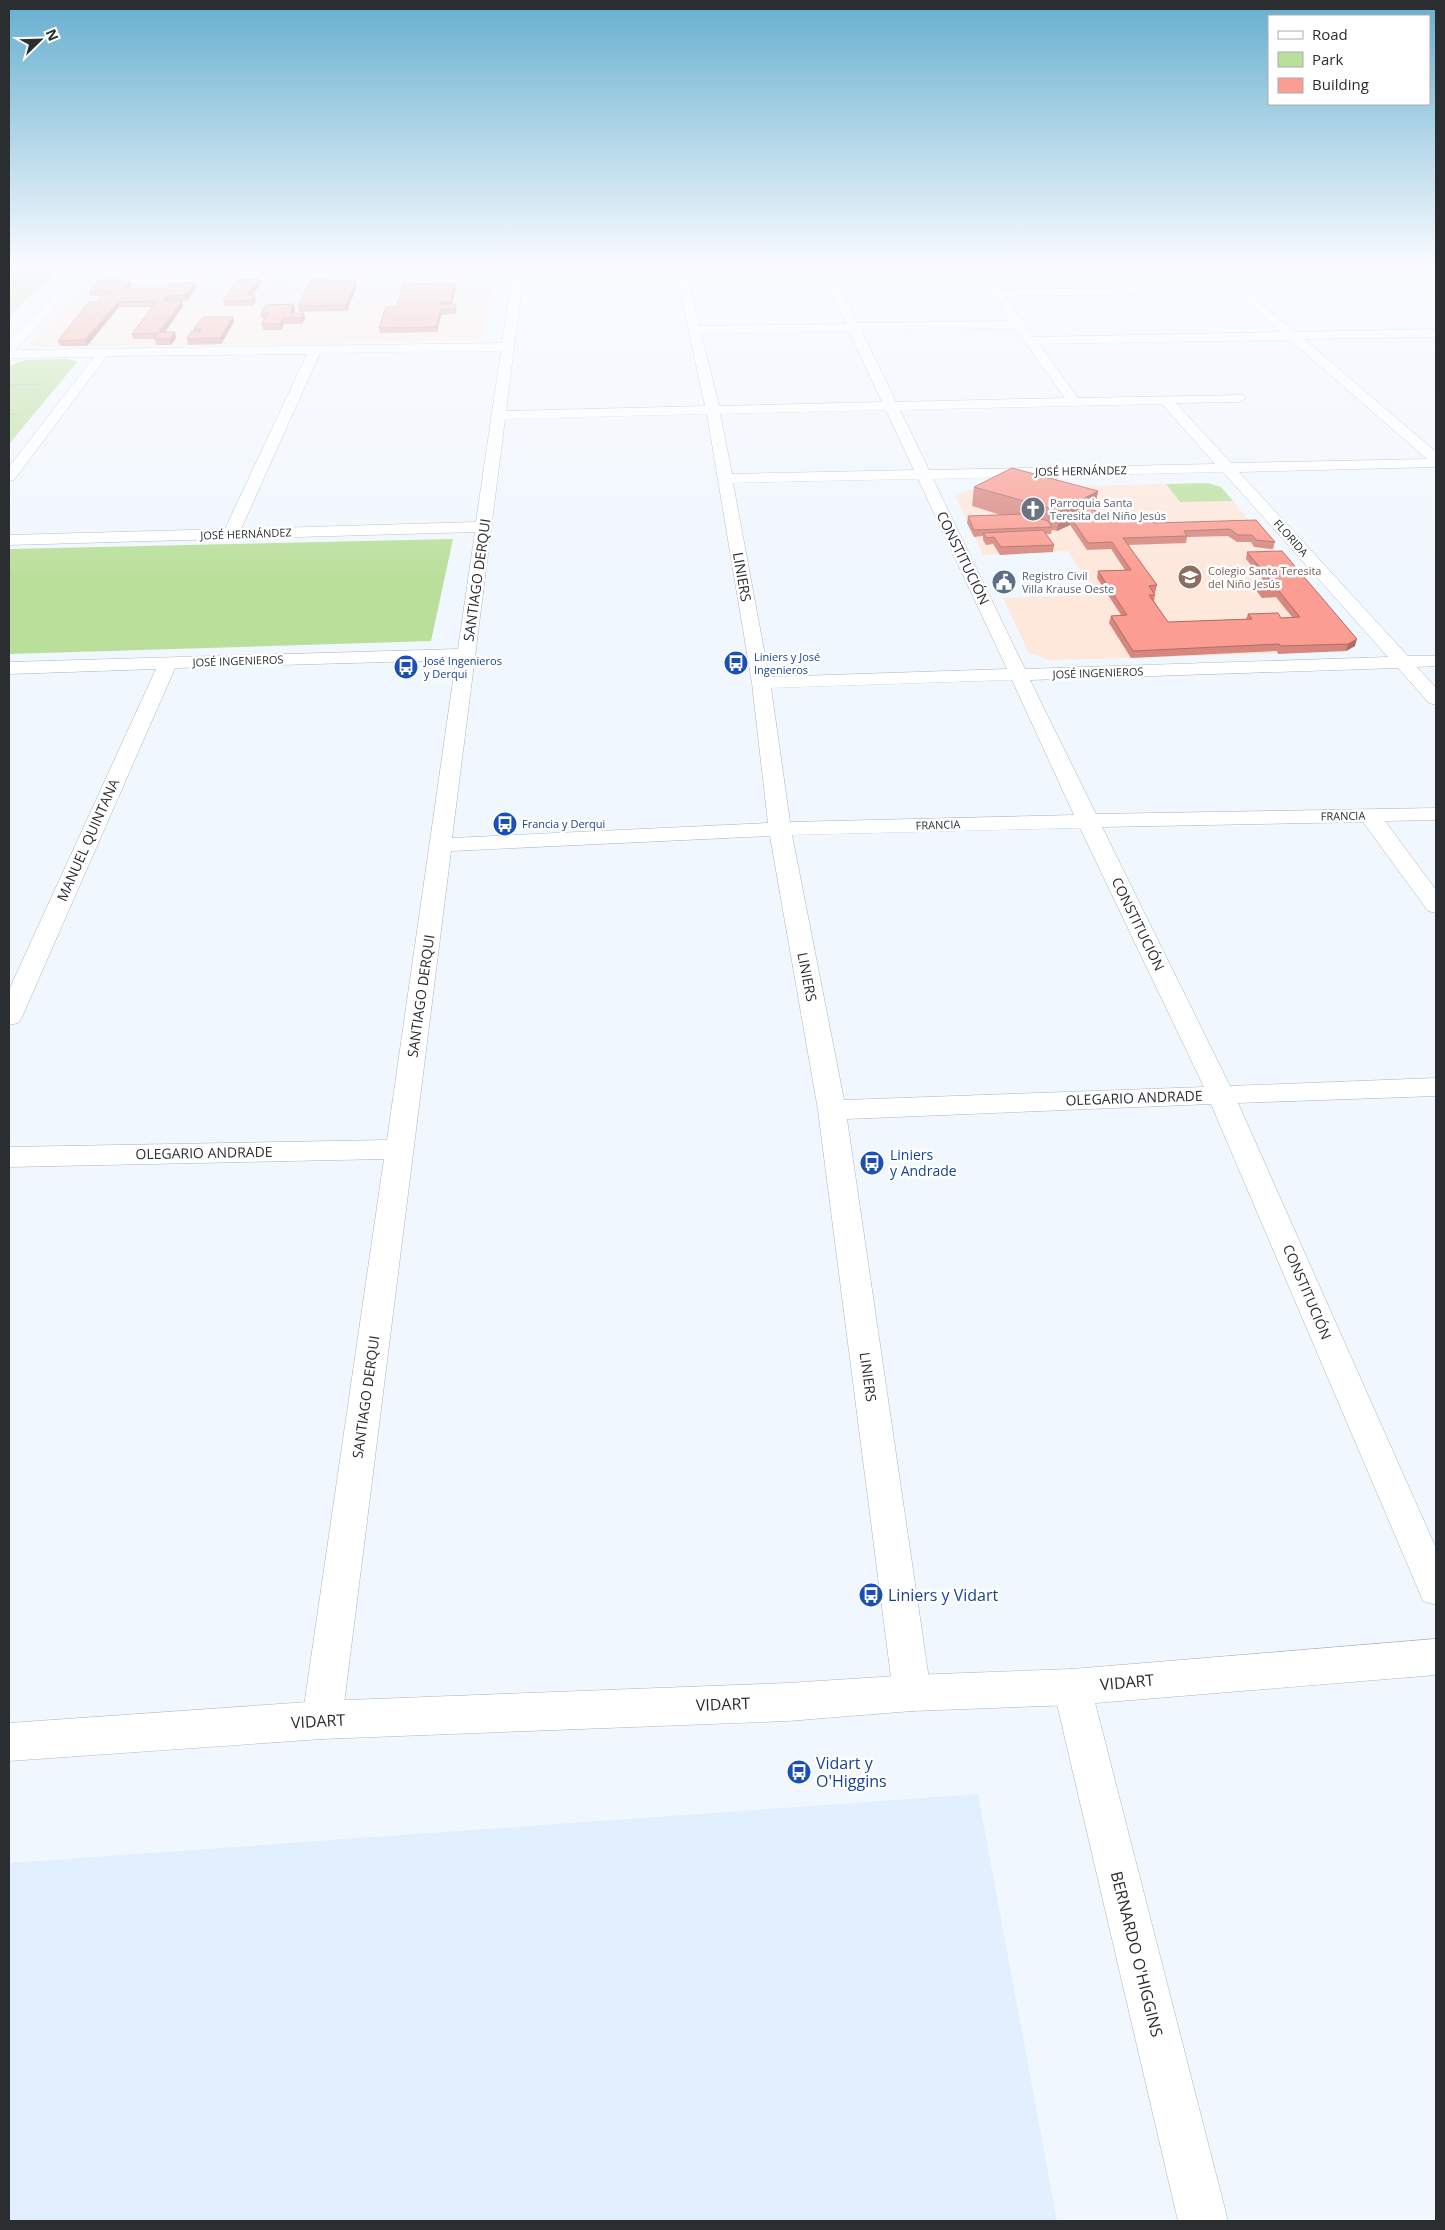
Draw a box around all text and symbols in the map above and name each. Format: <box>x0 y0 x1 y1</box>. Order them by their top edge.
north arrow <box>15 15 65 65</box>
legend <box>1268 15 1430 105</box>
text: Road <box>1312 24 1348 44</box>
text: N <box>41 26 63 44</box>
text: Park <box>1312 49 1343 69</box>
text: Building <box>1312 74 1369 94</box>
street label: JOSÉ HERNÁNDEZ <box>1034 462 1127 479</box>
place label: Parroquia Santa Teresita del Niño Jesús <box>1050 495 1166 523</box>
church icon: Parroquia Santa Teresita del Niño Jesús <box>1020 496 1046 522</box>
street label: CONSTITUCIÓN <box>933 508 994 608</box>
street label: FLORIDA <box>1271 516 1312 559</box>
street label: SANTIAGO DERQUI <box>458 517 495 643</box>
street label: JOSÉ HERNÁNDEZ <box>199 524 292 543</box>
street label: LINIERS <box>729 551 756 603</box>
place label: Colegio Santa Teresita del Niño Jesús <box>1208 563 1321 591</box>
school or university icon: Colegio Santa Teresita del Niño Jesús <box>1177 564 1203 590</box>
place label: Registro Civil Villa Krause Oeste <box>1022 568 1114 596</box>
public building icon: Registro Civil Villa Krause Oeste <box>991 569 1017 595</box>
place label: Liniers y José Ingenieros <box>754 649 820 677</box>
bus stop icon: Liniers y José Ingenieros <box>723 650 749 676</box>
street label: JOSÉ INGENIEROS <box>191 651 284 670</box>
place label: José Ingenieros y Derqui <box>423 653 502 681</box>
bus stop icon: José Ingenieros y Derqui <box>393 654 419 680</box>
street label: JOSÉ INGENIEROS <box>1051 663 1144 682</box>
street label: MANUEL QUINTANA <box>52 775 123 904</box>
street label: FRANCIA <box>1321 808 1365 823</box>
bus stop icon: Francia y Derqui <box>492 811 518 837</box>
place label: Francia y Derqui <box>522 816 605 831</box>
street label: FRANCIA <box>915 816 961 833</box>
street label: CONSTITUCIÓN <box>1108 874 1169 974</box>
street label: SANTIAGO DERQUI <box>402 933 439 1059</box>
street label: LINIERS <box>793 951 822 1003</box>
street label: OLEGARIO ANDRADE <box>1065 1086 1203 1109</box>
street label: OLEGARIO ANDRADE <box>135 1142 273 1163</box>
place label: Liniers y Andrade <box>890 1145 957 1180</box>
bus stop icon: Liniers y Andrade <box>859 1150 885 1176</box>
street label: CONSTITUCIÓN <box>1279 1241 1336 1342</box>
street label: SANTIAGO DERQUI <box>347 1334 384 1460</box>
street label: LINIERS <box>856 1351 881 1403</box>
bus stop icon: Liniers y Vidart <box>858 1582 884 1608</box>
place label: Liniers y Vidart <box>888 1584 999 1606</box>
street label: VIDART <box>1099 1669 1155 1695</box>
street label: VIDART <box>695 1692 751 1716</box>
street label: VIDART <box>290 1709 346 1733</box>
place label: Vidart y O'Higgins <box>816 1752 887 1792</box>
bus stop icon: Vidart y O'Higgins <box>786 1759 812 1785</box>
street label: BERNARDO O'HIGGINS <box>1106 1869 1168 2039</box>

